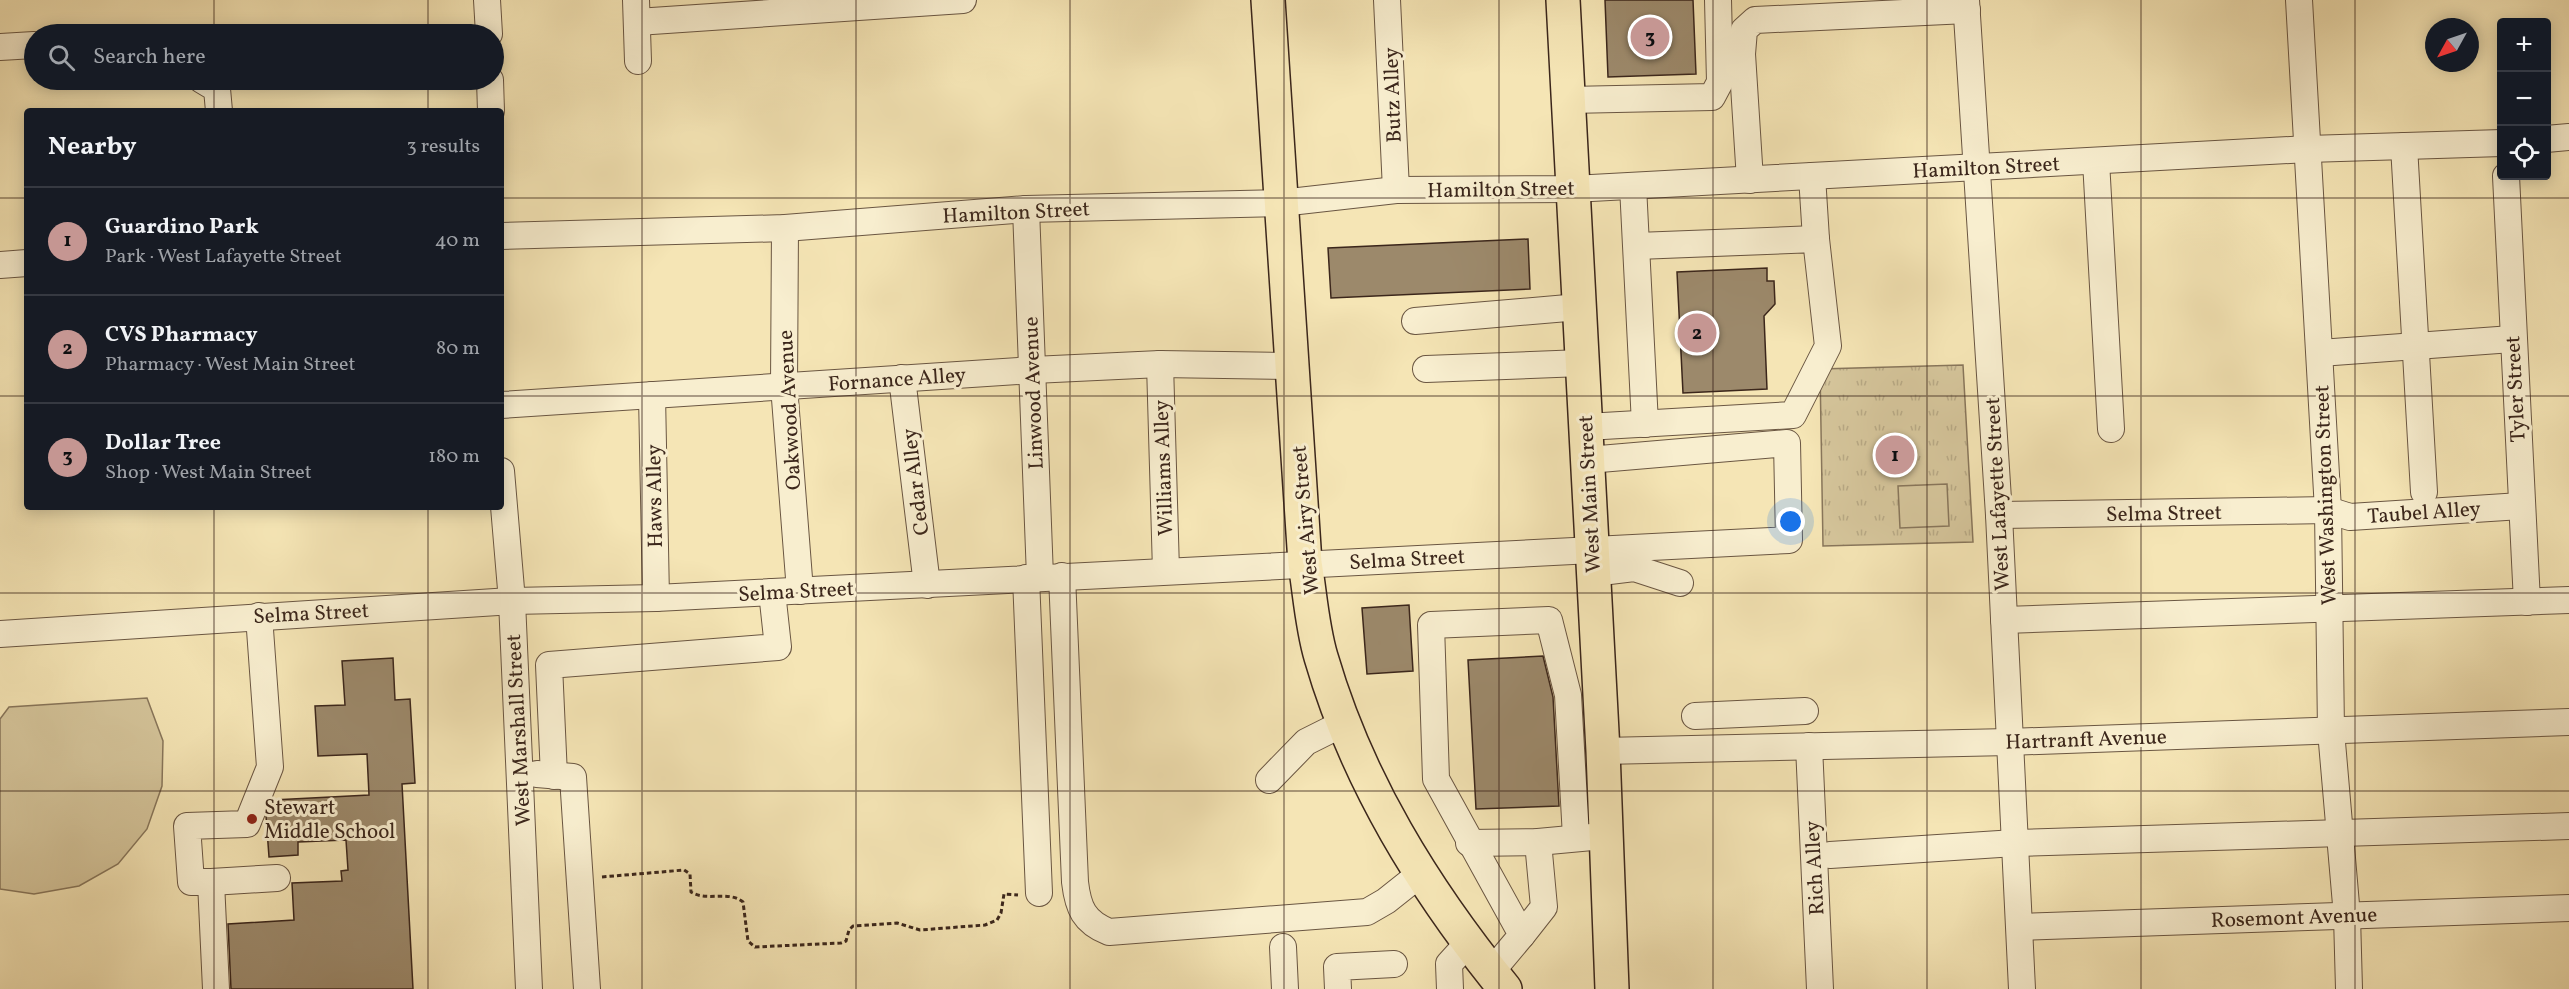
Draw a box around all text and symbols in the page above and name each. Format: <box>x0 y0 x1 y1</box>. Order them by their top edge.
pin: 3 <box>1630 15 1670 60</box>
north arrow <box>2425 18 2479 72</box>
map controls <box>2497 18 2551 180</box>
button: + <box>2497 18 2551 72</box>
search box <box>24 24 504 90</box>
icon: search <box>45 41 78 74</box>
text: Search here <box>93 42 206 73</box>
street label: Butz Alley <box>1377 46 1410 143</box>
button: − <box>2497 72 2551 126</box>
button: locate <box>2497 126 2551 180</box>
text: Nearby <box>48 129 137 165</box>
text: 3 results <box>406 133 480 161</box>
street label: Hamilton Street <box>1912 150 2061 187</box>
street label: Hamilton Street <box>1427 175 1575 206</box>
street label: Hamilton Street <box>942 195 1091 232</box>
text: Guardino Park <box>105 212 259 243</box>
text: 1 <box>63 227 72 255</box>
text: 40 m <box>435 227 480 255</box>
text: Park · West Lafayette Street <box>105 243 342 271</box>
pin: 2 <box>1678 310 1716 356</box>
street label: Linwood Avenue <box>1017 316 1052 470</box>
text: CVS Pharmacy <box>105 320 258 351</box>
street label: Oakwood Avenue <box>772 329 809 491</box>
text: 2 <box>62 335 73 363</box>
text: 80 m <box>436 335 480 363</box>
street label: Tyler Street <box>2499 335 2534 443</box>
text: Pharmacy · West Main Street <box>105 351 356 379</box>
street label: Fornance Alley <box>827 361 968 400</box>
street label: West Washington Street <box>2308 384 2345 606</box>
street label: West Lafayette Street <box>1979 396 2018 591</box>
street label: Williams Alley <box>1148 399 1181 537</box>
street label: West Main Street <box>1572 414 1609 574</box>
street label: Cedar Alley <box>895 426 937 537</box>
text: Dollar Tree <box>105 428 221 459</box>
pin: 1 <box>1876 432 1914 478</box>
text: 3 <box>62 443 73 471</box>
text: 180 m <box>428 443 480 471</box>
street label: Haws Alley <box>640 443 671 548</box>
street label: West Airy Street <box>1286 444 1327 596</box>
text: Shop · West Main Street <box>105 459 312 487</box>
street label: Taubel Alley <box>2366 495 2482 532</box>
street label: Selma Street <box>2106 499 2222 530</box>
your location <box>1776 507 1805 536</box>
street label: Selma Street <box>1348 543 1466 578</box>
street label: Selma Street <box>737 575 855 610</box>
street label: Selma Street <box>252 597 370 632</box>
street label: West Marshall Street <box>500 633 539 827</box>
street label: Hartranft Avenue <box>2005 723 2167 758</box>
place label: Stewart Middle School <box>264 794 395 847</box>
marker: Stewart Middle School <box>245 812 259 826</box>
street label: Rich Alley <box>1799 819 1832 916</box>
street label: Rosemont Avenue <box>2210 901 2378 936</box>

